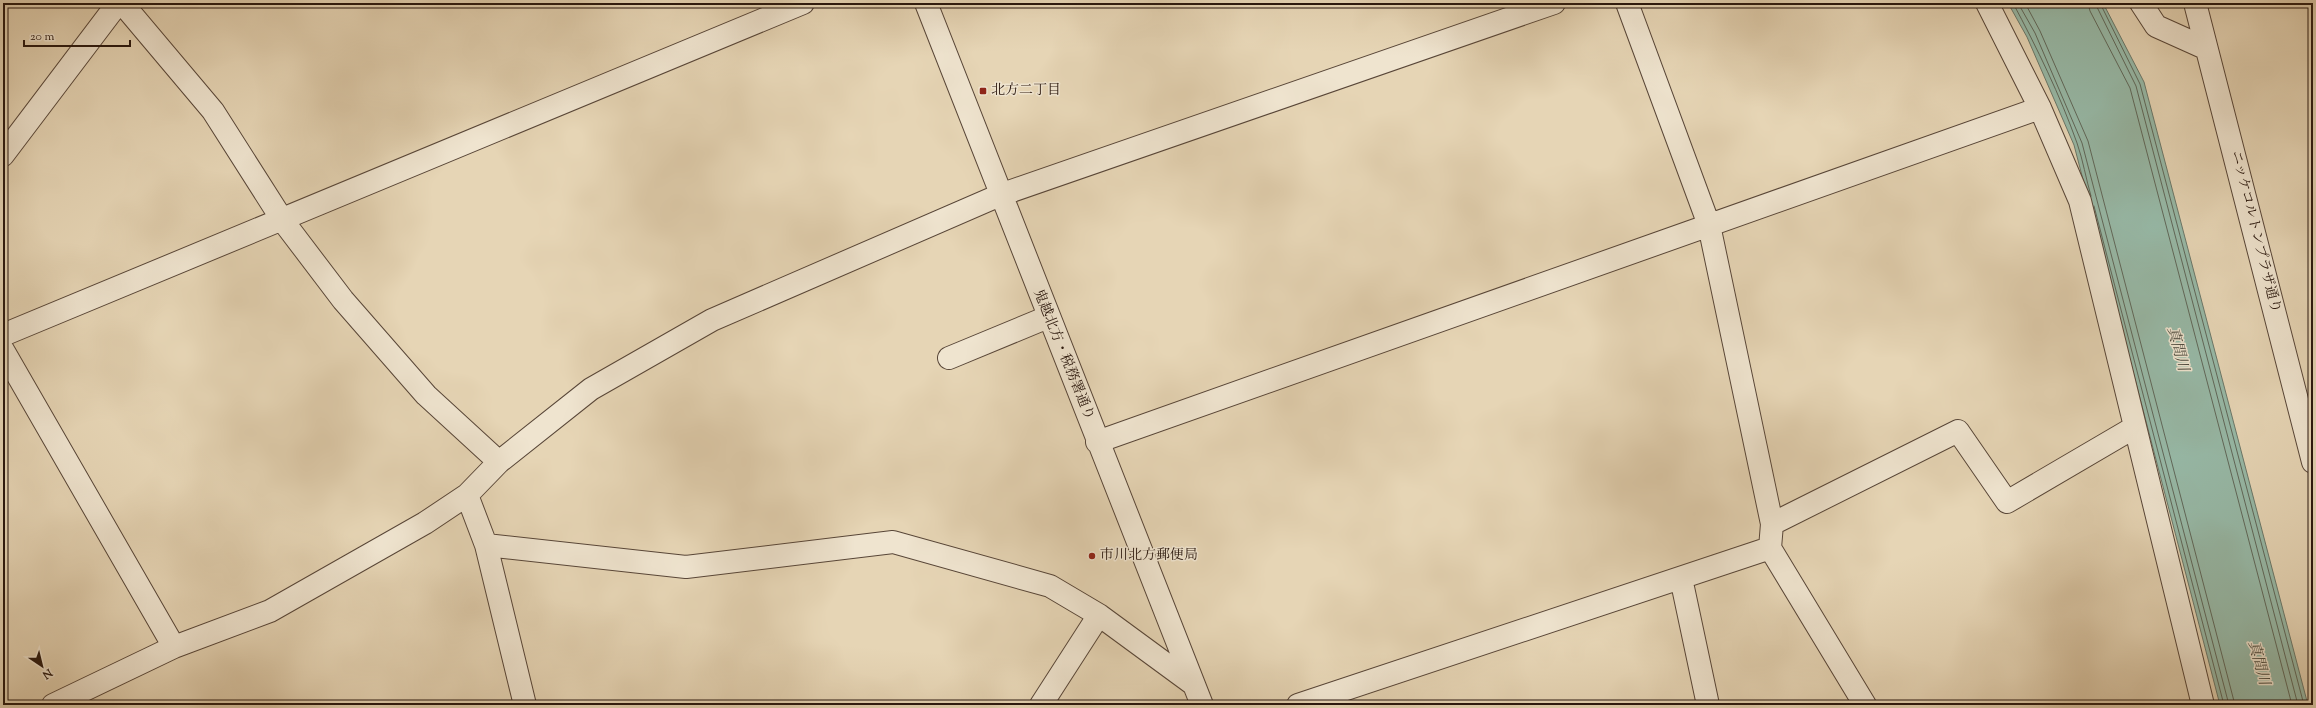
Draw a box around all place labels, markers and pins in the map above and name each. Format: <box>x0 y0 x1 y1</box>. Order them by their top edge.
place label: 北方二丁目 <box>991 81 1061 101</box>
marker: 北方二丁目 <box>978 86 988 96</box>
place label: 市川北方郵便局 <box>1100 546 1198 566</box>
marker: 市川北方郵便局 <box>1087 551 1097 561</box>

